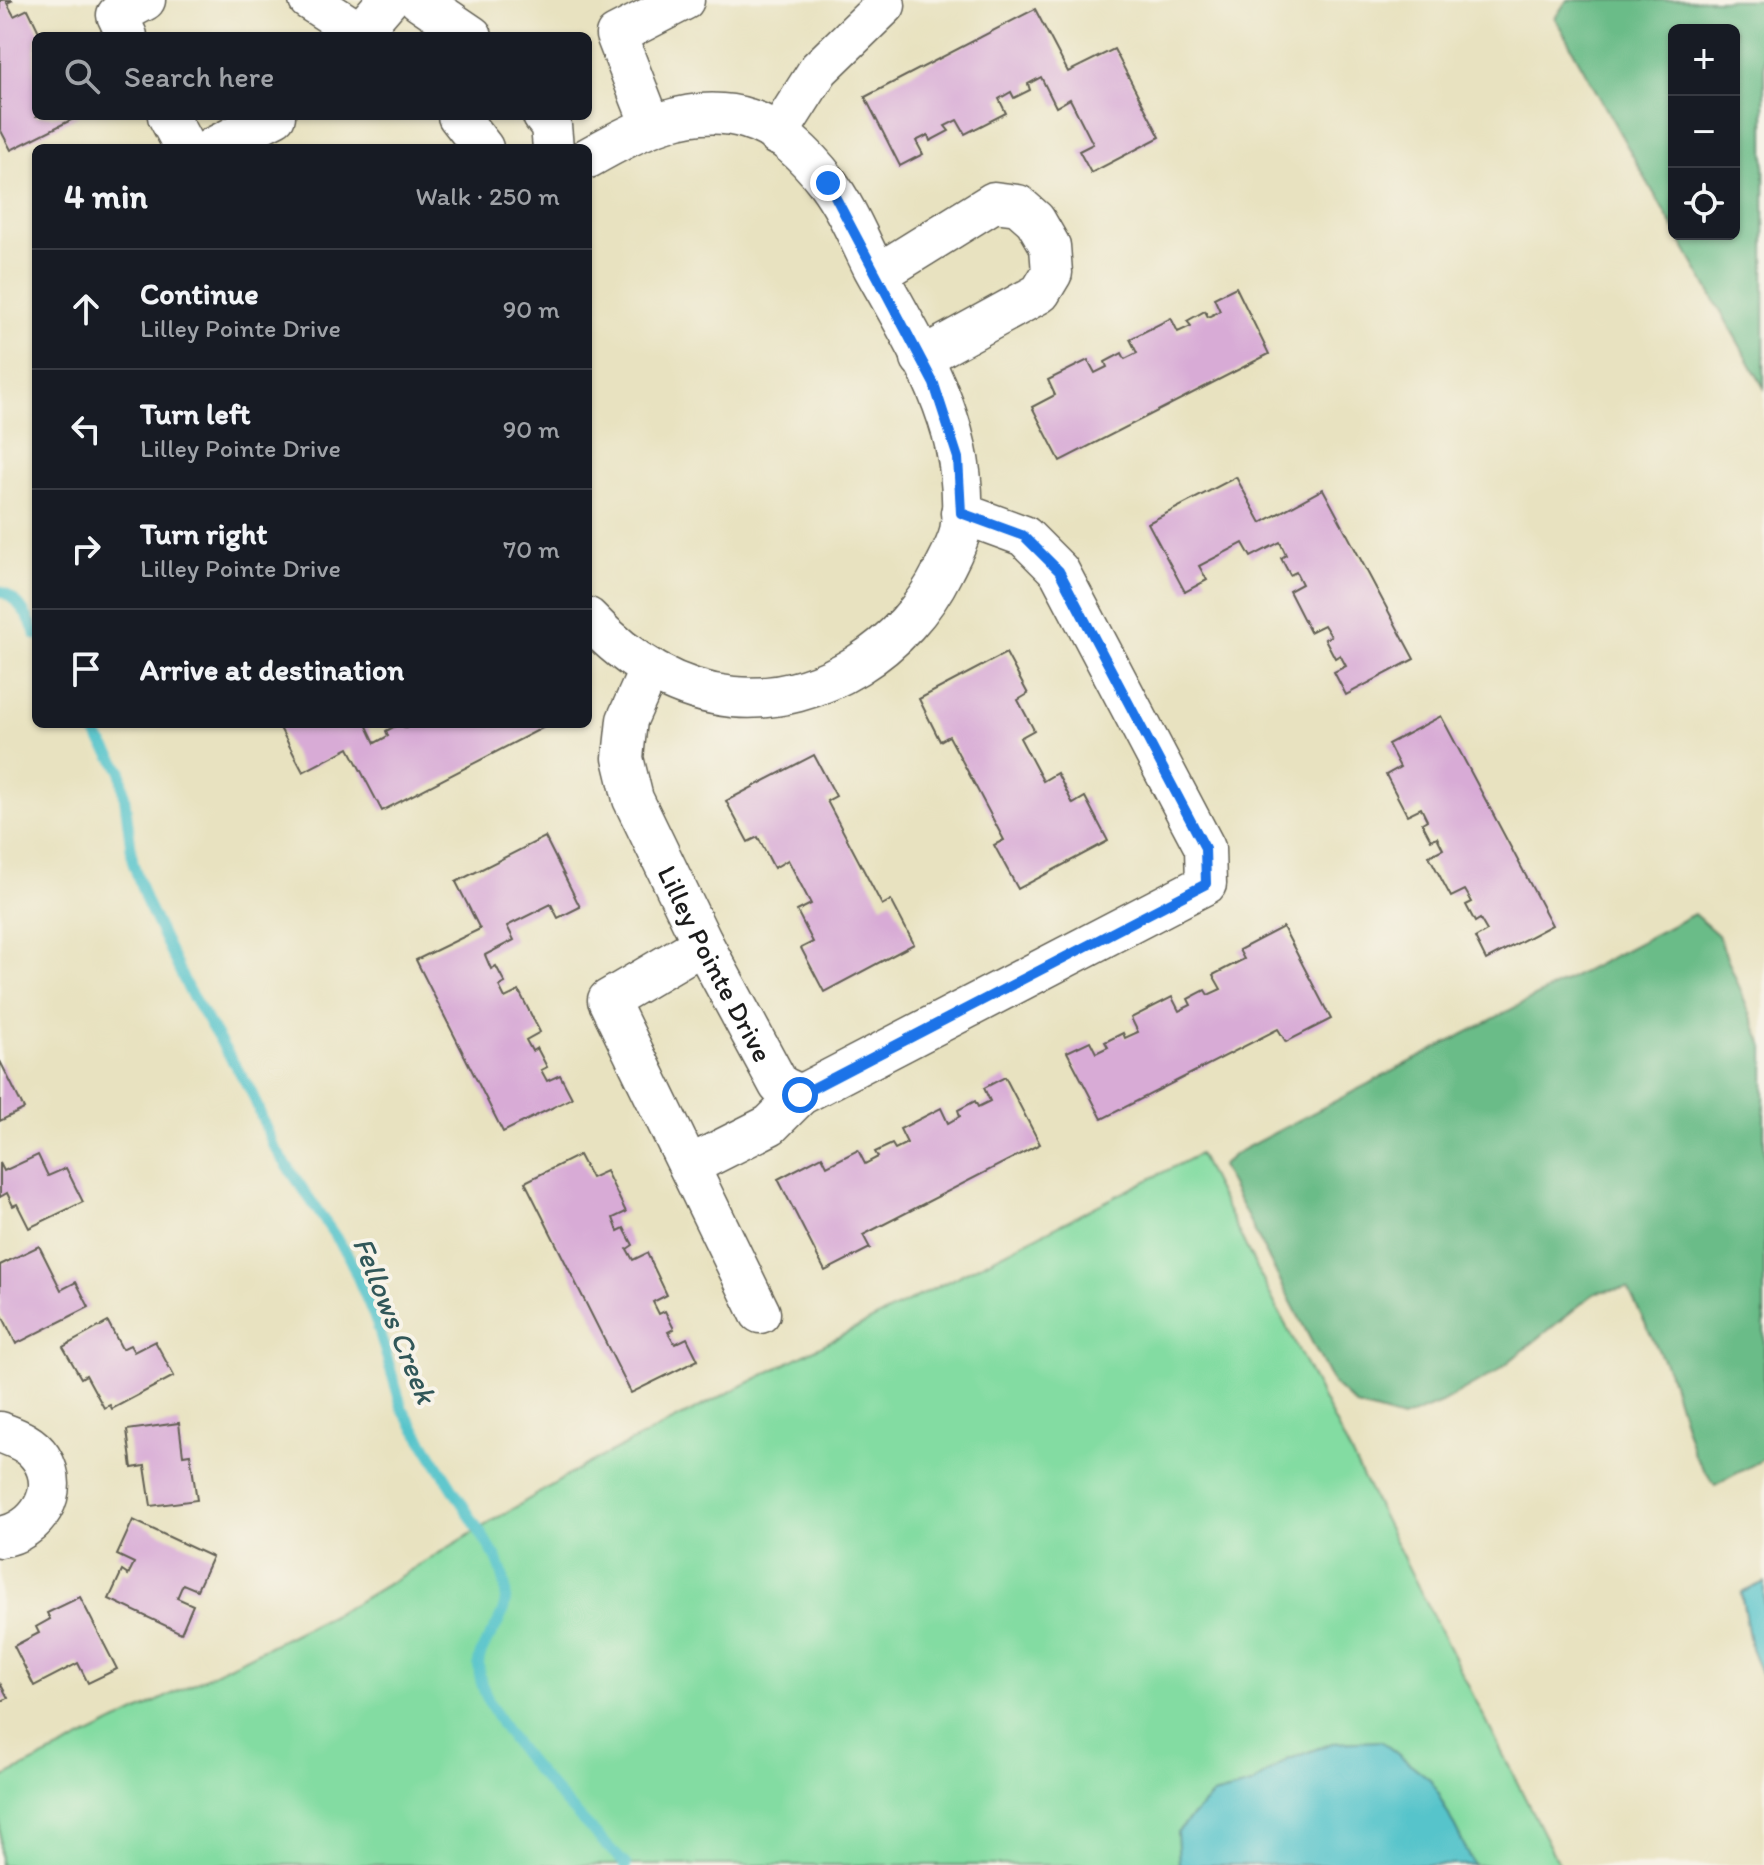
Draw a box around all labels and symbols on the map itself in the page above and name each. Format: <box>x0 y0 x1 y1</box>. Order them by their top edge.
route end <box>810 165 846 201</box>
street label: Lilley Pointe Drive <box>651 860 780 1067</box>
route start <box>782 1077 818 1113</box>
water label: Fellows Creek <box>345 1231 446 1410</box>

